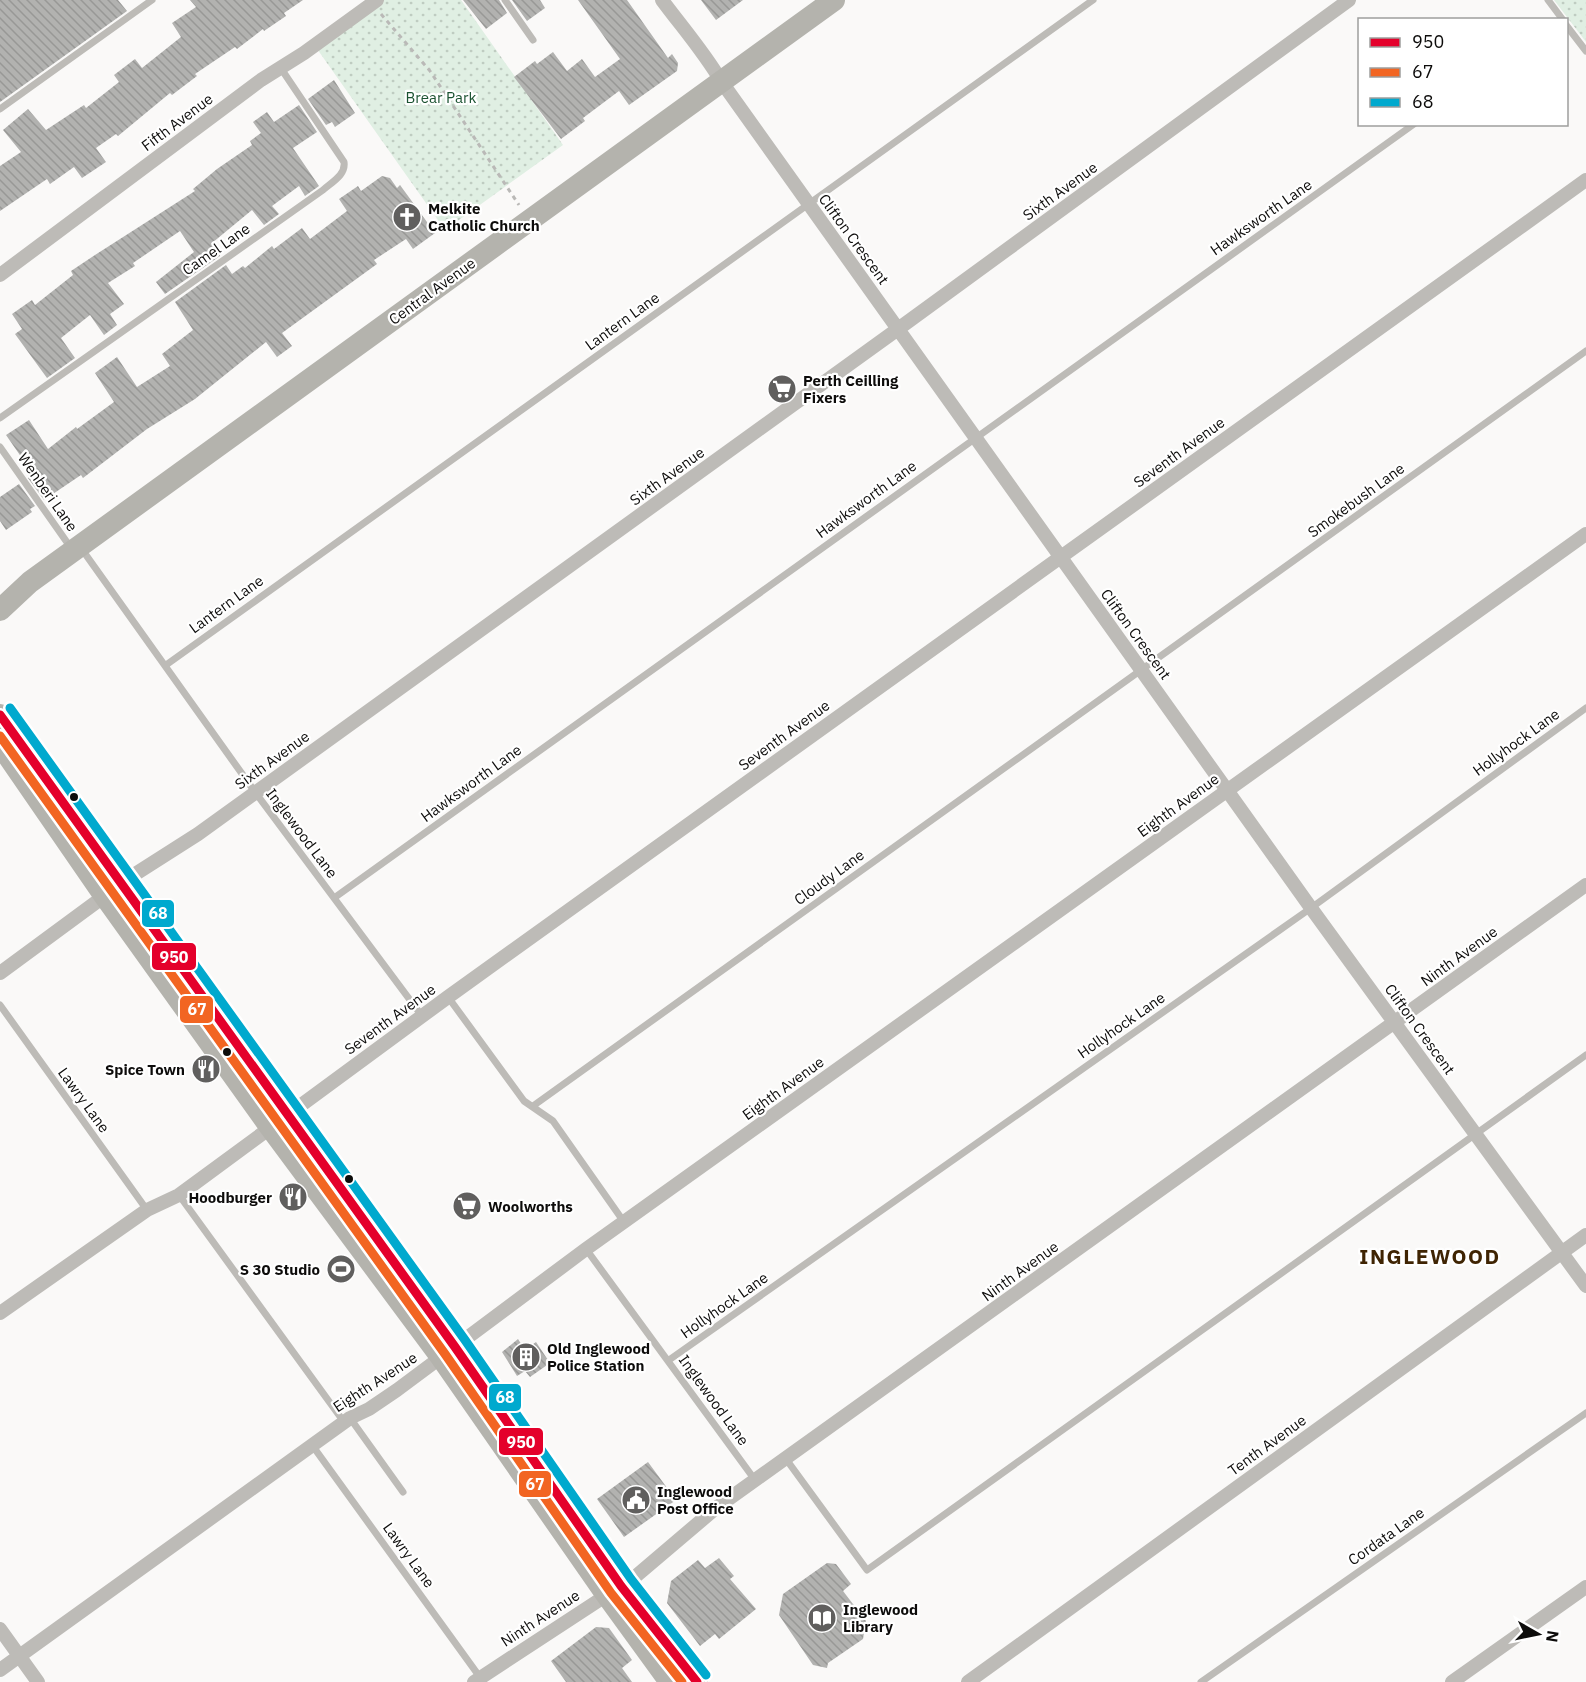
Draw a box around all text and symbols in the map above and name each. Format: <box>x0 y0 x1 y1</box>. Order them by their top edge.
legend <box>1358 18 1568 126</box>
text: 950 <box>1412 30 1444 53</box>
text: 67 <box>1412 60 1434 83</box>
park label: Brear Park <box>406 88 477 107</box>
street label: Fifth Avenue <box>138 89 216 155</box>
text: 68 <box>1412 90 1434 113</box>
street label: Sixth Avenue <box>1019 158 1101 224</box>
street label: Hawksworth Lane <box>1206 175 1316 259</box>
street label: Clifton Crescent <box>815 190 893 288</box>
place label: Melkite Catholic Church <box>428 199 540 235</box>
church icon: Melkite Catholic Church <box>391 201 423 233</box>
street label: Camel Lane <box>178 219 254 279</box>
street label: Central Avenue <box>385 253 479 329</box>
street label: Lantern Lane <box>581 288 663 354</box>
place label: Perth Ceilling Fixers <box>803 371 899 407</box>
supermarket icon: Perth Ceilling Fixers <box>766 373 798 405</box>
street label: Seventh Avenue <box>1130 412 1228 492</box>
street label: Sixth Avenue <box>626 443 708 509</box>
street label: Wenberi Lane <box>14 449 82 535</box>
street label: Hawksworth Lane <box>812 456 920 542</box>
street label: Smokebush Lane <box>1304 459 1408 541</box>
street label: Lantern Lane <box>185 571 267 637</box>
street label: Clifton Crescent <box>1097 585 1175 683</box>
street label: Seventh Avenue <box>735 695 833 775</box>
street label: Hollyhock Lane <box>1469 704 1563 780</box>
street label: Sixth Avenue <box>231 727 313 793</box>
street label: Hawksworth Lane <box>417 740 525 826</box>
street label: Eighth Avenue <box>1133 769 1223 841</box>
street label: Inglewood Lane <box>262 784 342 882</box>
unlabelled marker <box>68 791 80 803</box>
street label: Cloudy Lane <box>790 845 868 909</box>
line badge: 68 <box>141 899 175 928</box>
text: 68 <box>148 903 168 923</box>
street label: Ninth Avenue <box>1417 922 1501 990</box>
line badge: 950 <box>151 942 197 971</box>
text: 950 <box>160 947 189 967</box>
street label: Seventh Avenue <box>341 979 439 1059</box>
street label: Clifton Crescent <box>1381 980 1459 1078</box>
street label: Hollyhock Lane <box>1074 988 1168 1062</box>
line badge: 67 <box>179 995 214 1024</box>
text: 67 <box>187 999 207 1019</box>
unlabelled marker <box>221 1046 233 1058</box>
street label: Eighth Avenue <box>738 1052 828 1124</box>
restaurant icon: Spice Town <box>190 1053 222 1085</box>
place label: Spice Town <box>105 1060 185 1079</box>
street label: Lawry Lane <box>54 1064 114 1136</box>
unlabelled marker <box>343 1173 355 1185</box>
restaurant icon: Hoodburger <box>277 1181 309 1213</box>
place label: Hoodburger <box>189 1188 272 1207</box>
supermarket icon: Woolworths <box>451 1190 483 1222</box>
place label: Woolworths <box>488 1197 573 1216</box>
street label: Ninth Avenue <box>978 1237 1062 1305</box>
district label: INGLEWOOD <box>1359 1242 1501 1270</box>
sports icon: S 30 Studio <box>325 1253 357 1285</box>
place label: S 30 Studio <box>240 1260 320 1279</box>
street label: Hollyhock Lane <box>677 1268 771 1342</box>
place label: Old Inglewood Police Station <box>547 1339 650 1375</box>
building icon: Old Inglewood Police Station <box>510 1341 542 1373</box>
street label: Eighth Avenue <box>329 1348 421 1416</box>
street label: Inglewood Lane <box>675 1351 753 1449</box>
line badge: 68 <box>488 1383 522 1412</box>
text: 68 <box>495 1387 515 1407</box>
street label: Tenth Avenue <box>1224 1410 1310 1480</box>
line badge: 950 <box>498 1427 544 1456</box>
text: 950 <box>507 1432 536 1452</box>
line badge: 67 <box>518 1470 552 1498</box>
text: 67 <box>525 1474 545 1494</box>
place label: Inglewood Post Office <box>657 1482 734 1518</box>
public building icon: Inglewood Post Office <box>620 1484 652 1516</box>
street label: Cordata Lane <box>1344 1503 1428 1569</box>
street label: Lawry Lane <box>379 1519 439 1591</box>
street label: Ninth Avenue <box>497 1585 583 1651</box>
place label: Inglewood Library <box>843 1600 918 1636</box>
library icon: Inglewood Library <box>806 1602 838 1634</box>
north arrow <box>1508 1604 1568 1664</box>
text: N <box>1542 1629 1564 1644</box>

